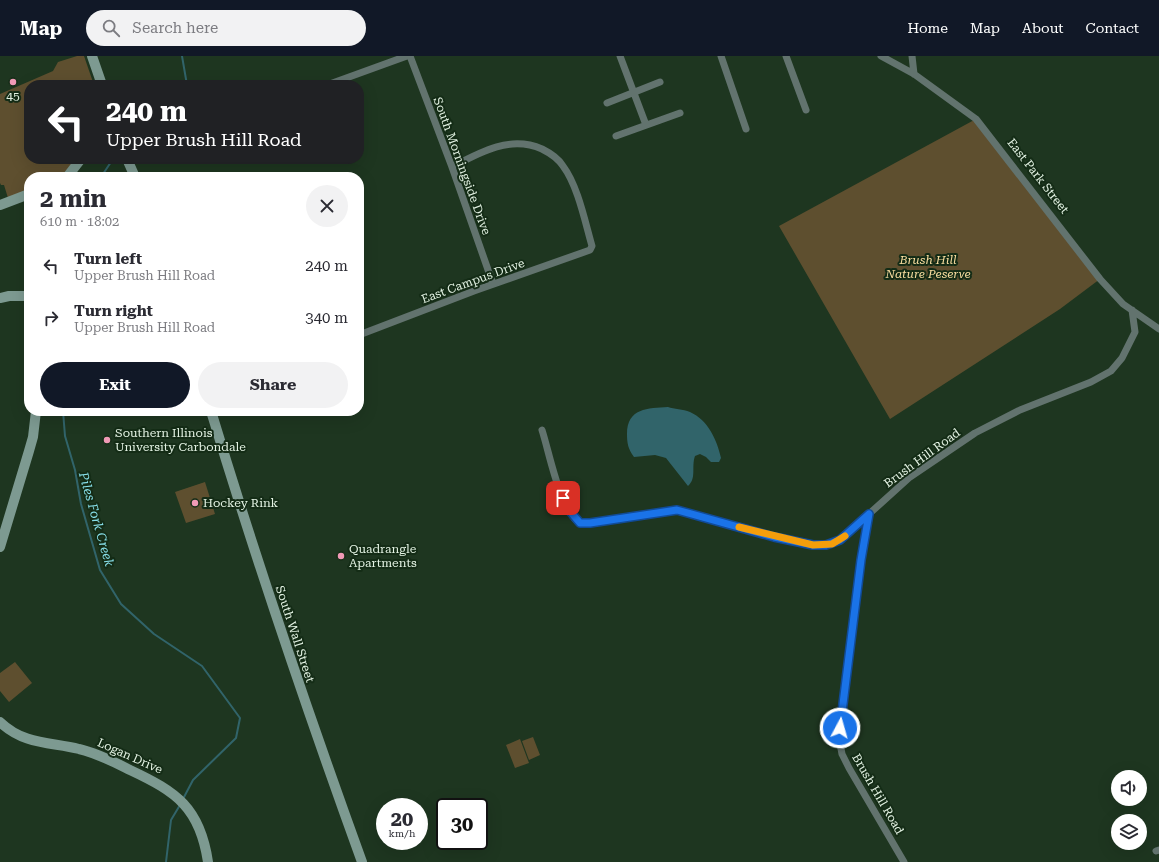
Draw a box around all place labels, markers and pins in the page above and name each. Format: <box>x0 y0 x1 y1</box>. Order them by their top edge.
marker: 45 <box>8 77 18 87</box>
place label: 45 <box>6 89 20 103</box>
place label: Southern Illinois University Carbondale <box>115 426 246 454</box>
marker: Southern Illinois University Carbondale <box>102 435 112 445</box>
pin <box>546 481 580 515</box>
place label: Hockey Rink <box>203 496 279 510</box>
marker: Hockey Rink <box>190 498 200 508</box>
place label: Quadrangle Apartments <box>349 542 417 570</box>
marker: Quadrangle Apartments <box>336 551 346 561</box>

